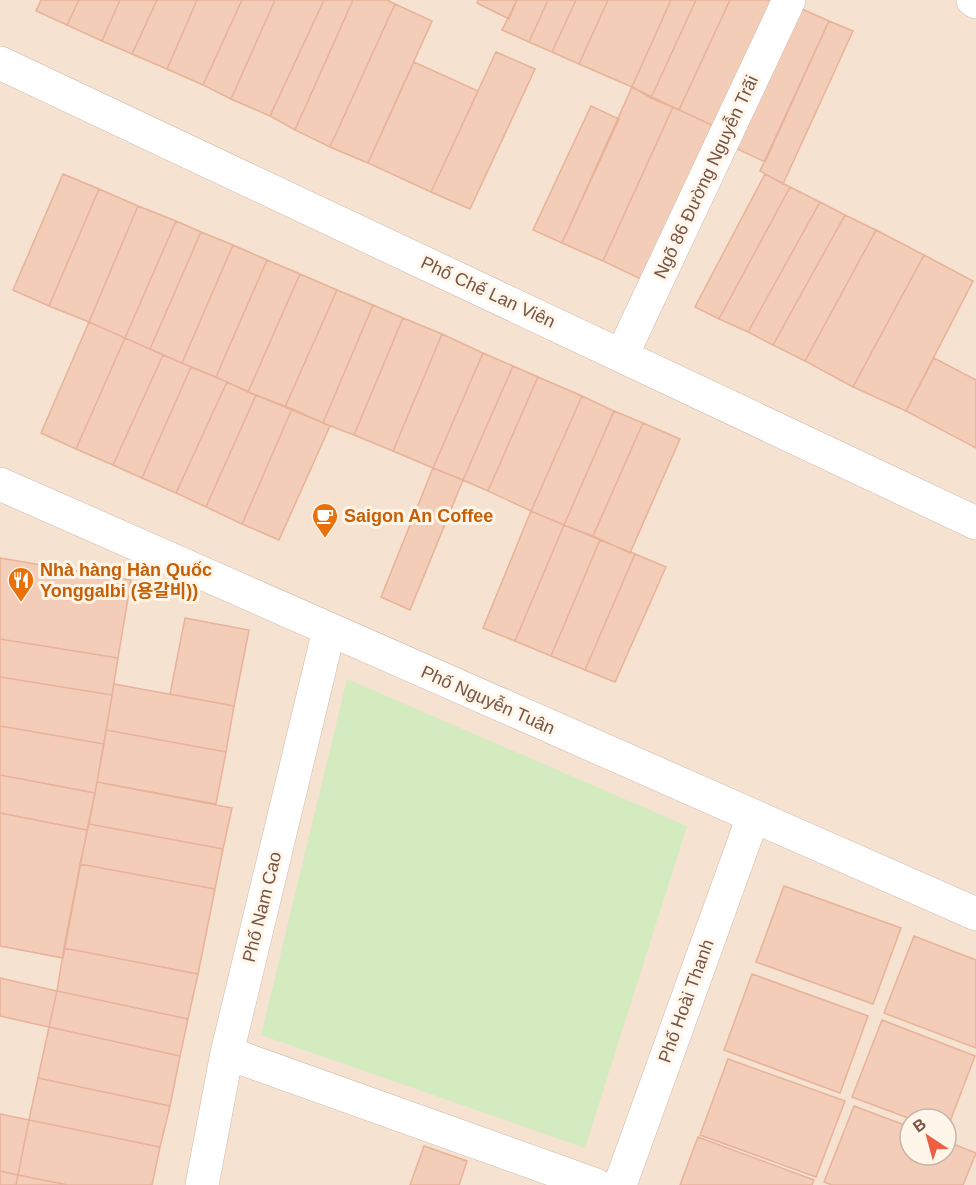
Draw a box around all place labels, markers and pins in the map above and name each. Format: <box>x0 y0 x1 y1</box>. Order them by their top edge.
cafe icon: Saigon An Coffee <box>310 501 340 539</box>
place label: Saigon An Coffee <box>344 506 493 526</box>
place label: Nhà hàng Hàn Quốc Yonggalbi (용갈비)) <box>40 560 212 601</box>
restaurant icon: Nhà hàng Hàn Quốc Yonggalbi (용갈비)) <box>6 565 36 603</box>

